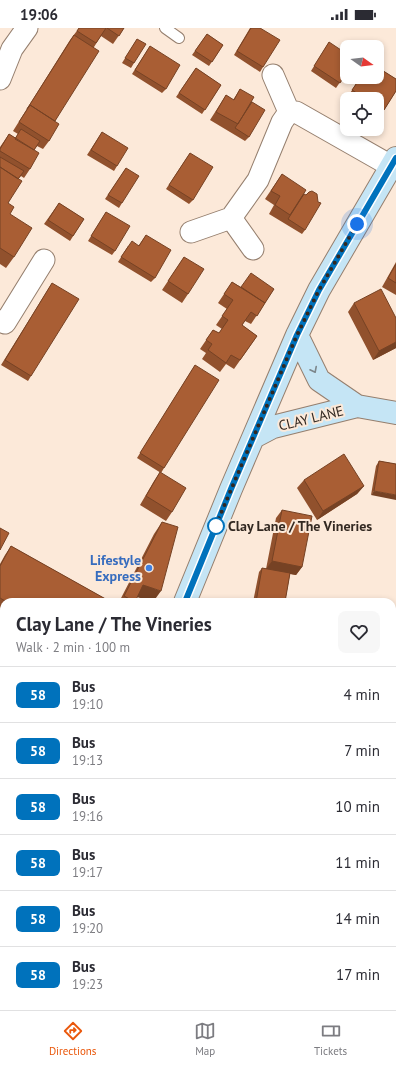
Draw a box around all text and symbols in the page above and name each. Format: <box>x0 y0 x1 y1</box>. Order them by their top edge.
text: 19:06 <box>20 5 58 24</box>
north arrow <box>340 40 384 84</box>
map controls <box>340 40 384 136</box>
button: locate <box>340 92 384 136</box>
your location <box>347 214 367 234</box>
one-way arrow <box>310 366 317 373</box>
street label: CLAY LANE <box>277 401 345 435</box>
marker: Clay Lane / The Vineries <box>207 517 225 535</box>
place label: Clay Lane / The Vineries <box>228 517 372 535</box>
place label: Lifestyle Express <box>90 551 141 585</box>
marker: Lifestyle Express <box>144 563 154 573</box>
button: heart <box>338 611 380 653</box>
text: Clay Lane / The Vineries <box>16 612 212 636</box>
text: Walk · 2 min · 100 m <box>16 639 130 656</box>
text: Bus <box>72 677 95 696</box>
text: 4 min <box>343 685 380 704</box>
text: 58 <box>30 686 46 704</box>
text: 19:10 <box>72 696 103 713</box>
text: Bus <box>72 733 95 752</box>
text: 7 min <box>344 741 380 760</box>
text: 58 <box>30 742 46 760</box>
text: 19:13 <box>72 752 103 769</box>
text: Bus <box>72 789 95 808</box>
text: 10 min <box>335 797 380 816</box>
text: 58 <box>30 798 46 816</box>
text: 19:16 <box>72 808 103 825</box>
text: Bus <box>72 845 95 864</box>
text: 11 min <box>335 853 380 872</box>
text: 58 <box>30 854 46 872</box>
text: 19:17 <box>72 864 103 881</box>
text: Bus <box>72 901 95 920</box>
text: 14 min <box>335 909 380 928</box>
text: 58 <box>30 910 46 928</box>
text: 19:20 <box>72 920 103 937</box>
text: Bus <box>72 957 95 976</box>
text: 17 min <box>336 965 380 984</box>
text: 58 <box>30 966 46 984</box>
text: 19:23 <box>72 976 103 993</box>
tab: Directions <box>49 1020 96 1058</box>
tab: Map <box>194 1020 216 1058</box>
tab: Tickets <box>314 1020 347 1058</box>

